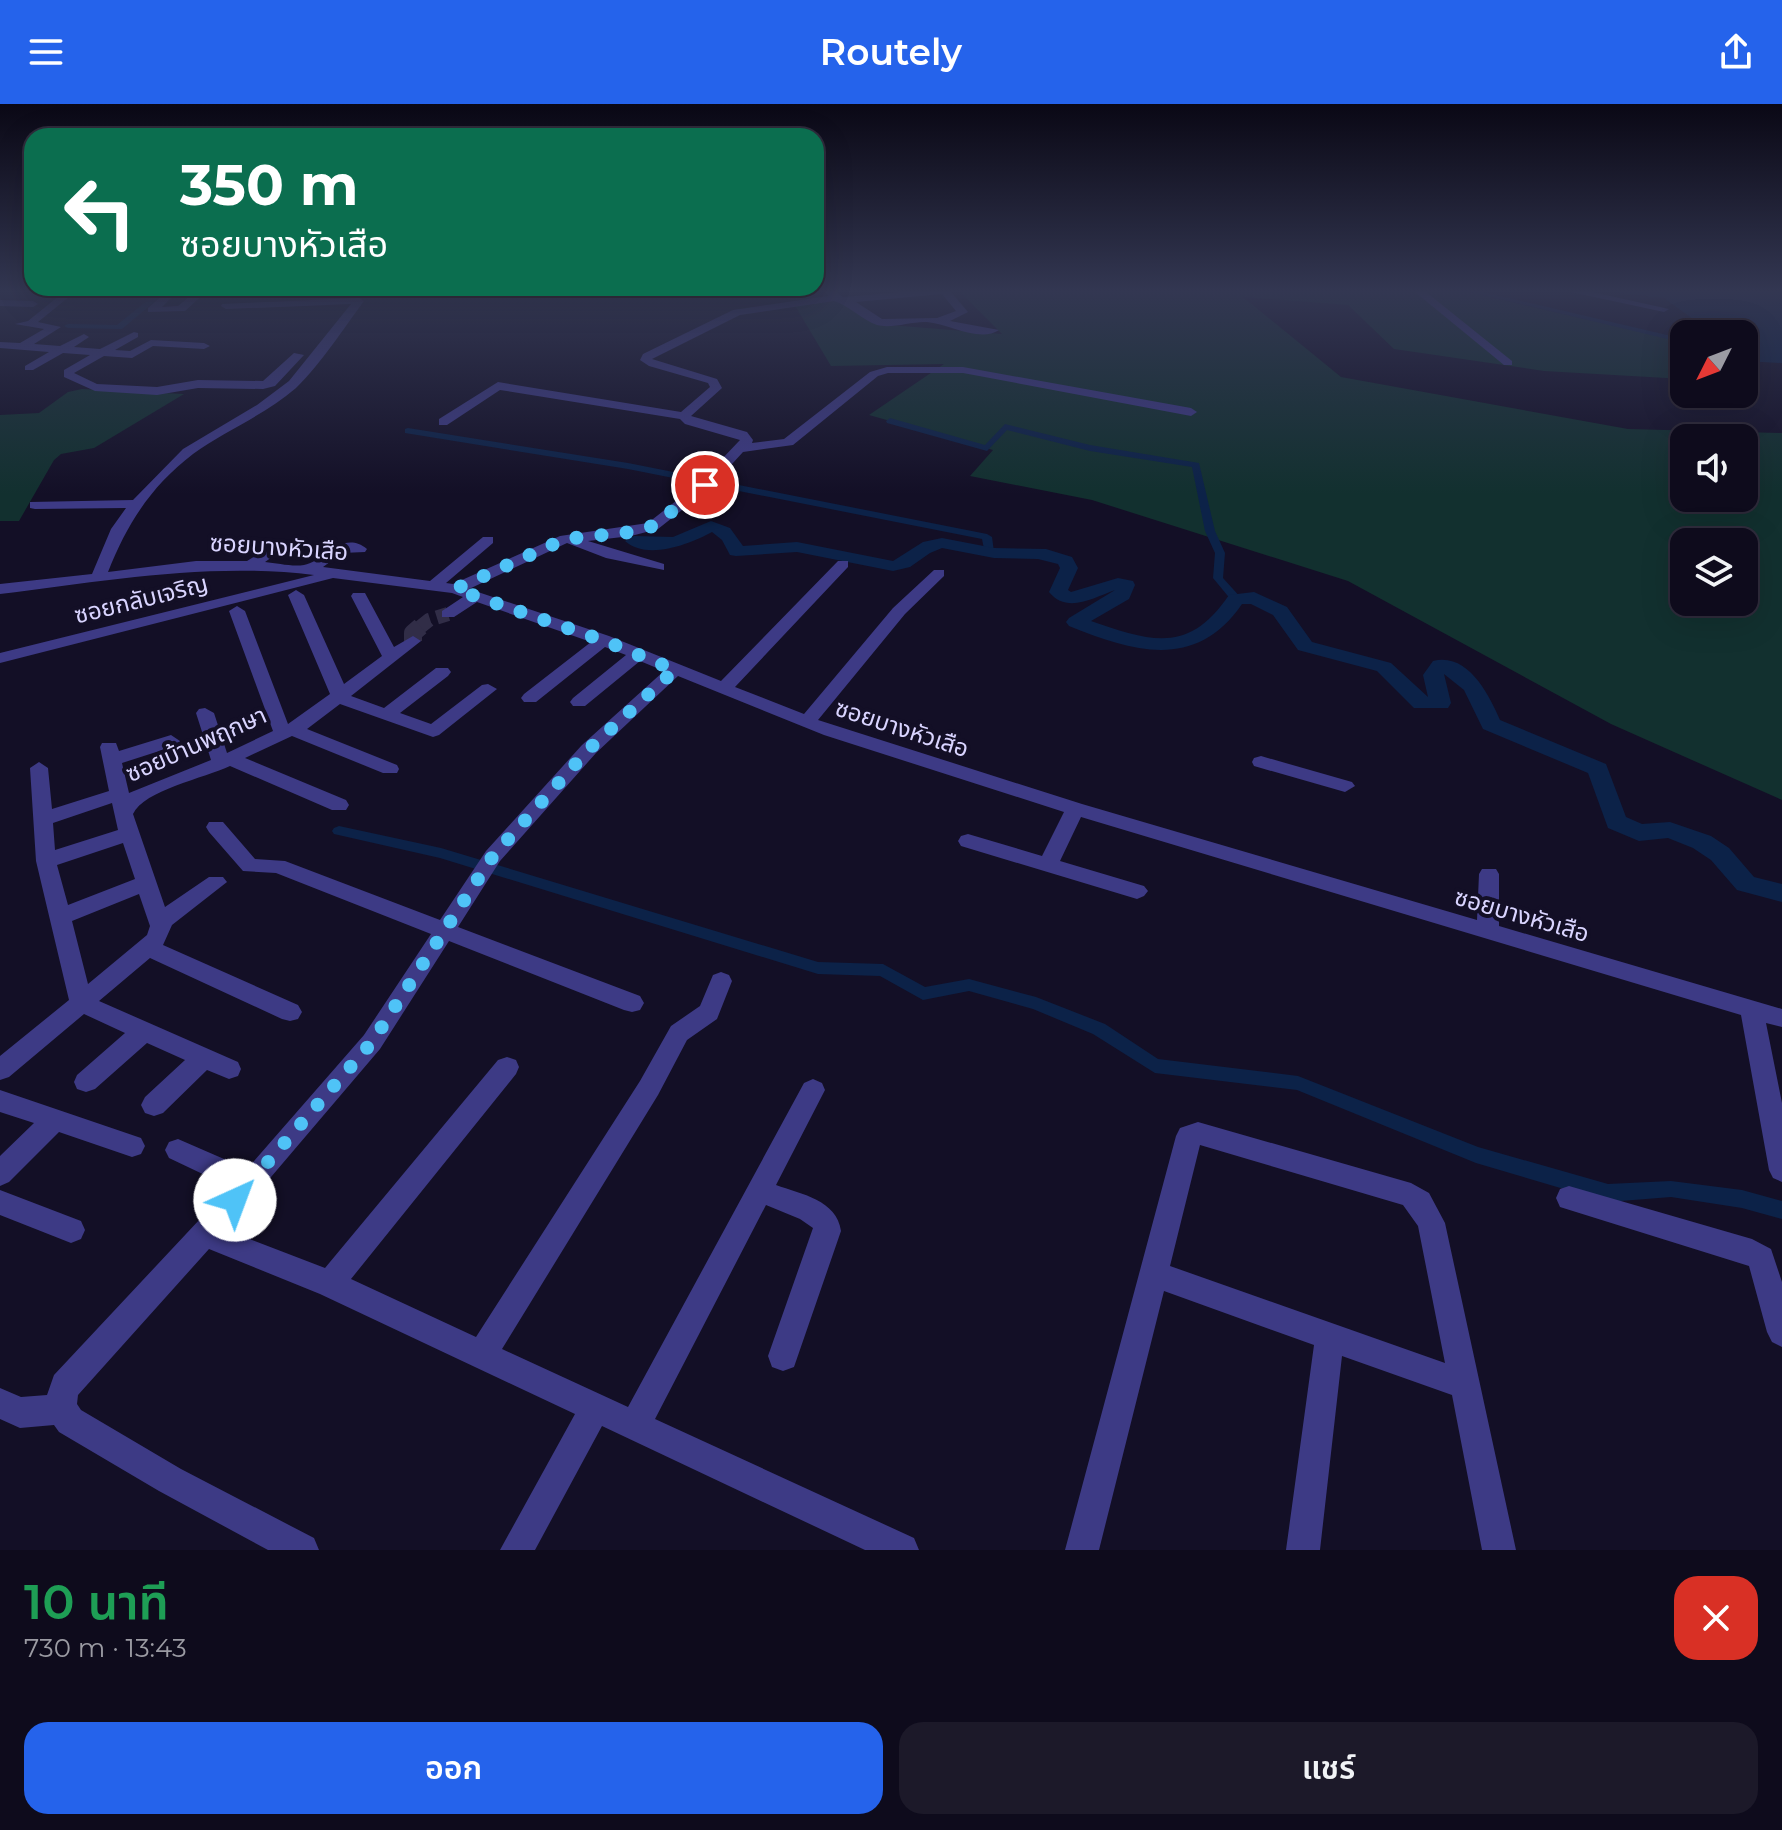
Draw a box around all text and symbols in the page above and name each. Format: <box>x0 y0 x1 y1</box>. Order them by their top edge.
icon: menu <box>24 30 68 74</box>
text: Routely <box>820 30 962 74</box>
icon: share <box>1714 30 1758 74</box>
text: 350 m <box>180 151 359 219</box>
icon: left <box>48 160 152 264</box>
text: ซอยบางหัวเสือ <box>180 222 388 266</box>
north arrow <box>1670 320 1758 408</box>
map controls <box>1670 320 1758 616</box>
button: sound <box>1670 424 1758 512</box>
pin <box>671 451 739 519</box>
icon: arrive <box>683 463 727 507</box>
street label: ซอยบางหัวเสือ <box>209 528 349 566</box>
button: layers <box>1670 528 1758 616</box>
street label: ซอยกลับเจริญ <box>71 568 211 630</box>
street label: ซอยบางหัวเสือ <box>832 693 972 763</box>
street label: ซอยบ้านพฤกษา <box>121 700 271 788</box>
street label: ซอยบางหัวเสือ <box>1451 882 1593 948</box>
position arrow <box>193 1158 277 1242</box>
text: 10 นาที <box>24 1573 169 1631</box>
button: close <box>1674 1576 1758 1660</box>
text: 730 m · 13:43 <box>24 1632 187 1664</box>
button: ออก <box>24 1722 883 1814</box>
button: แชร์ <box>899 1722 1758 1814</box>

